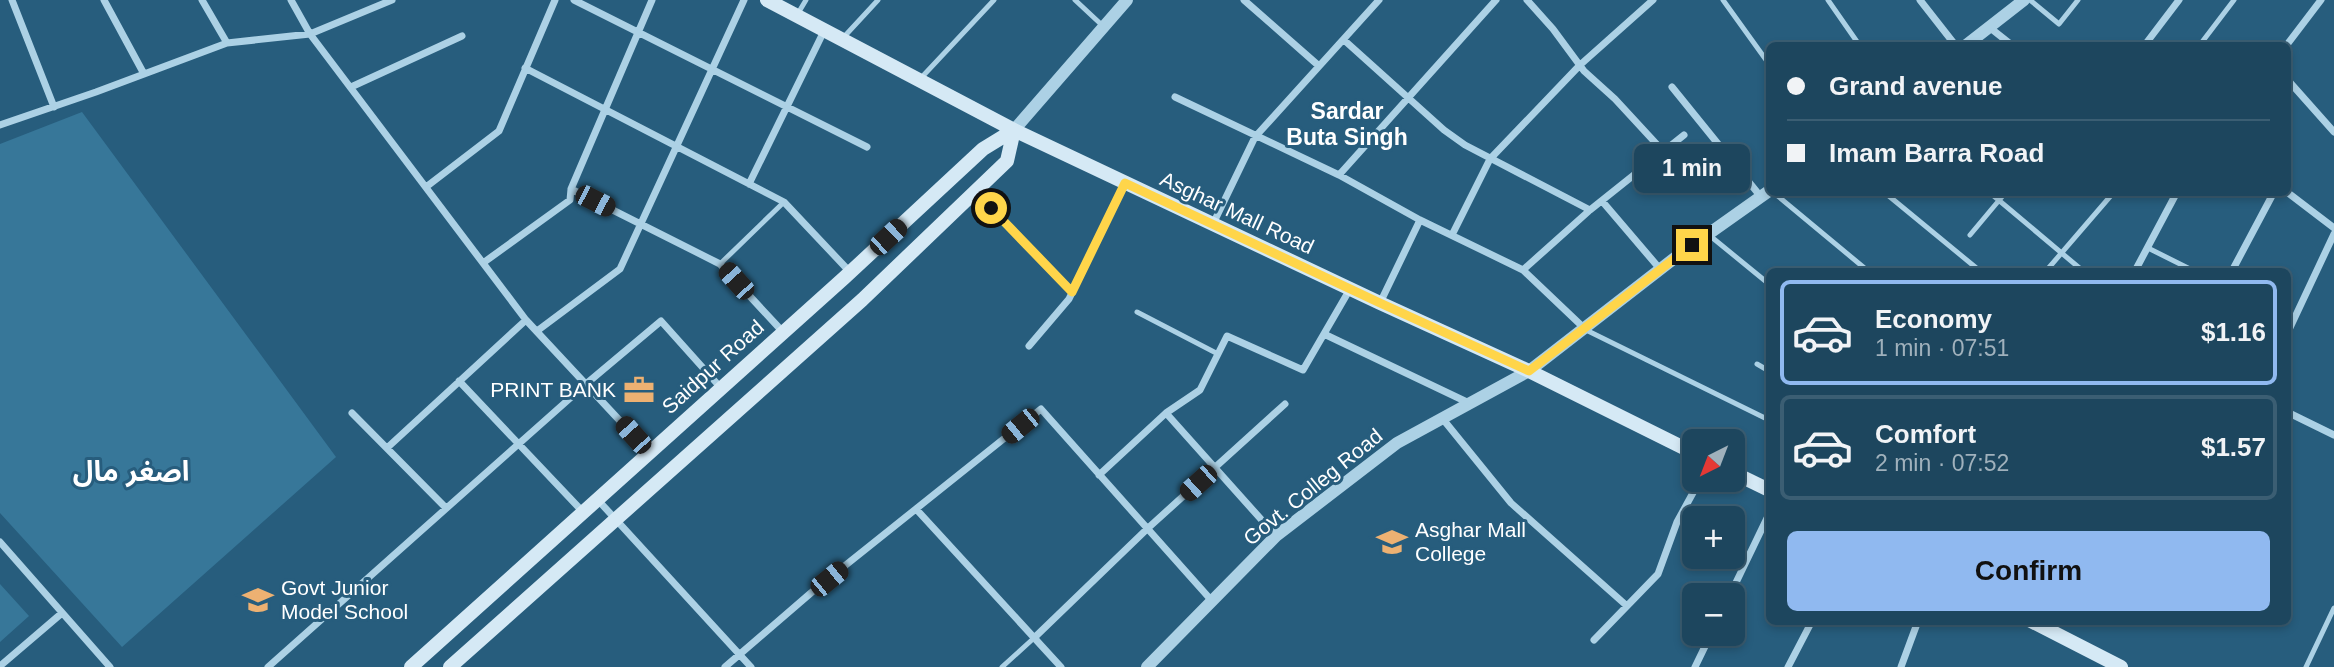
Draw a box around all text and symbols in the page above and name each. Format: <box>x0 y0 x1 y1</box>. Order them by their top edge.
text: Grand avenue <box>1829 71 2002 101</box>
district label: Sardar Buta Singh <box>1286 98 1408 150</box>
text: Imam Barra Road <box>1829 138 2044 168</box>
callout: 1 min <box>1634 144 1750 192</box>
text: 1 min <box>1662 155 1722 181</box>
street label: Asghar Mall Road <box>1157 167 1318 258</box>
car <box>572 182 619 220</box>
route start <box>975 192 1007 224</box>
car <box>866 215 911 259</box>
route end <box>1676 229 1708 261</box>
car <box>715 258 758 304</box>
icon: car <box>1791 301 1854 364</box>
text: Economy <box>1875 304 1992 334</box>
street label: Saidpur Road <box>657 315 768 418</box>
text: $1.16 <box>2201 317 2266 347</box>
text: 1 min · 07:51 <box>1875 335 2009 361</box>
office icon: PRINT BANK <box>622 373 656 407</box>
place label: PRINT BANK <box>490 378 616 401</box>
car <box>998 405 1043 447</box>
car <box>612 412 655 458</box>
icon: car <box>1791 416 1854 479</box>
text: Comfort <box>1875 419 1976 449</box>
street label: Govt. Colleg Road <box>1239 424 1387 550</box>
north arrow <box>1682 429 1745 492</box>
map controls <box>1682 429 1745 646</box>
text: $1.57 <box>2201 432 2266 462</box>
text: 2 min · 07:52 <box>1875 450 2009 476</box>
district label: اصغر مال <box>73 456 189 488</box>
car <box>1176 461 1221 505</box>
button: + <box>1682 506 1745 569</box>
place label: Asghar Mall College <box>1415 518 1526 565</box>
school or university icon: Asghar Mall College <box>1375 525 1409 559</box>
button: Confirm <box>1787 531 2270 611</box>
car <box>807 558 852 600</box>
place label: Govt Junior Model School <box>281 576 408 623</box>
school or university icon: Govt Junior Model School <box>241 583 275 617</box>
button: − <box>1682 583 1745 646</box>

